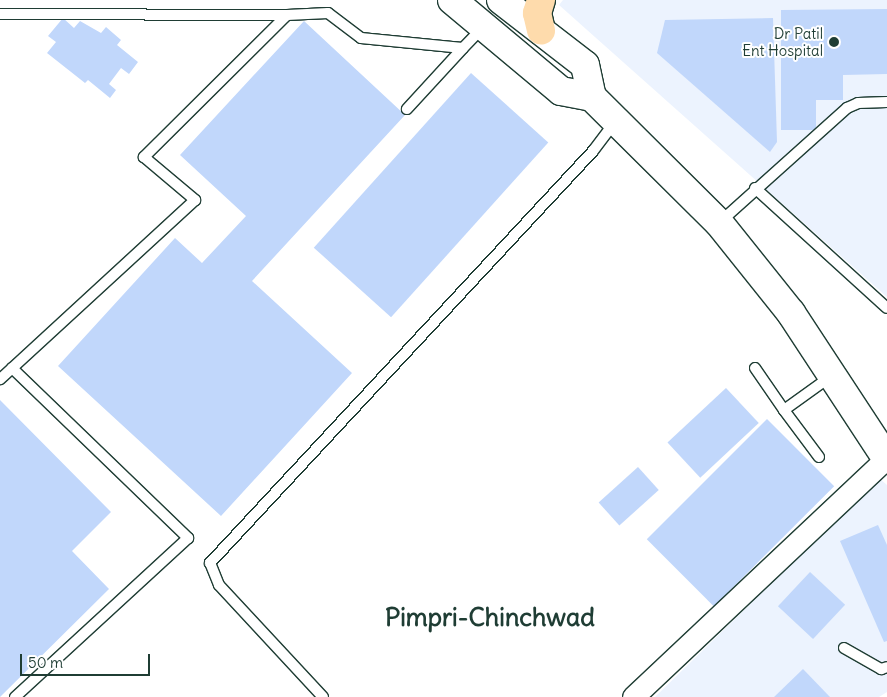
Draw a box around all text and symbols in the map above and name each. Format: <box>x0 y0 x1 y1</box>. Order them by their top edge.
place label: Dr Patil Ent Hospital <box>742 24 823 59</box>
marker: Dr Patil Ent Hospital <box>827 35 841 49</box>
district label: Pimpri-Chinchwad <box>385 602 595 632</box>
scale bar <box>22 644 152 676</box>
text: 50 m <box>28 653 63 672</box>

